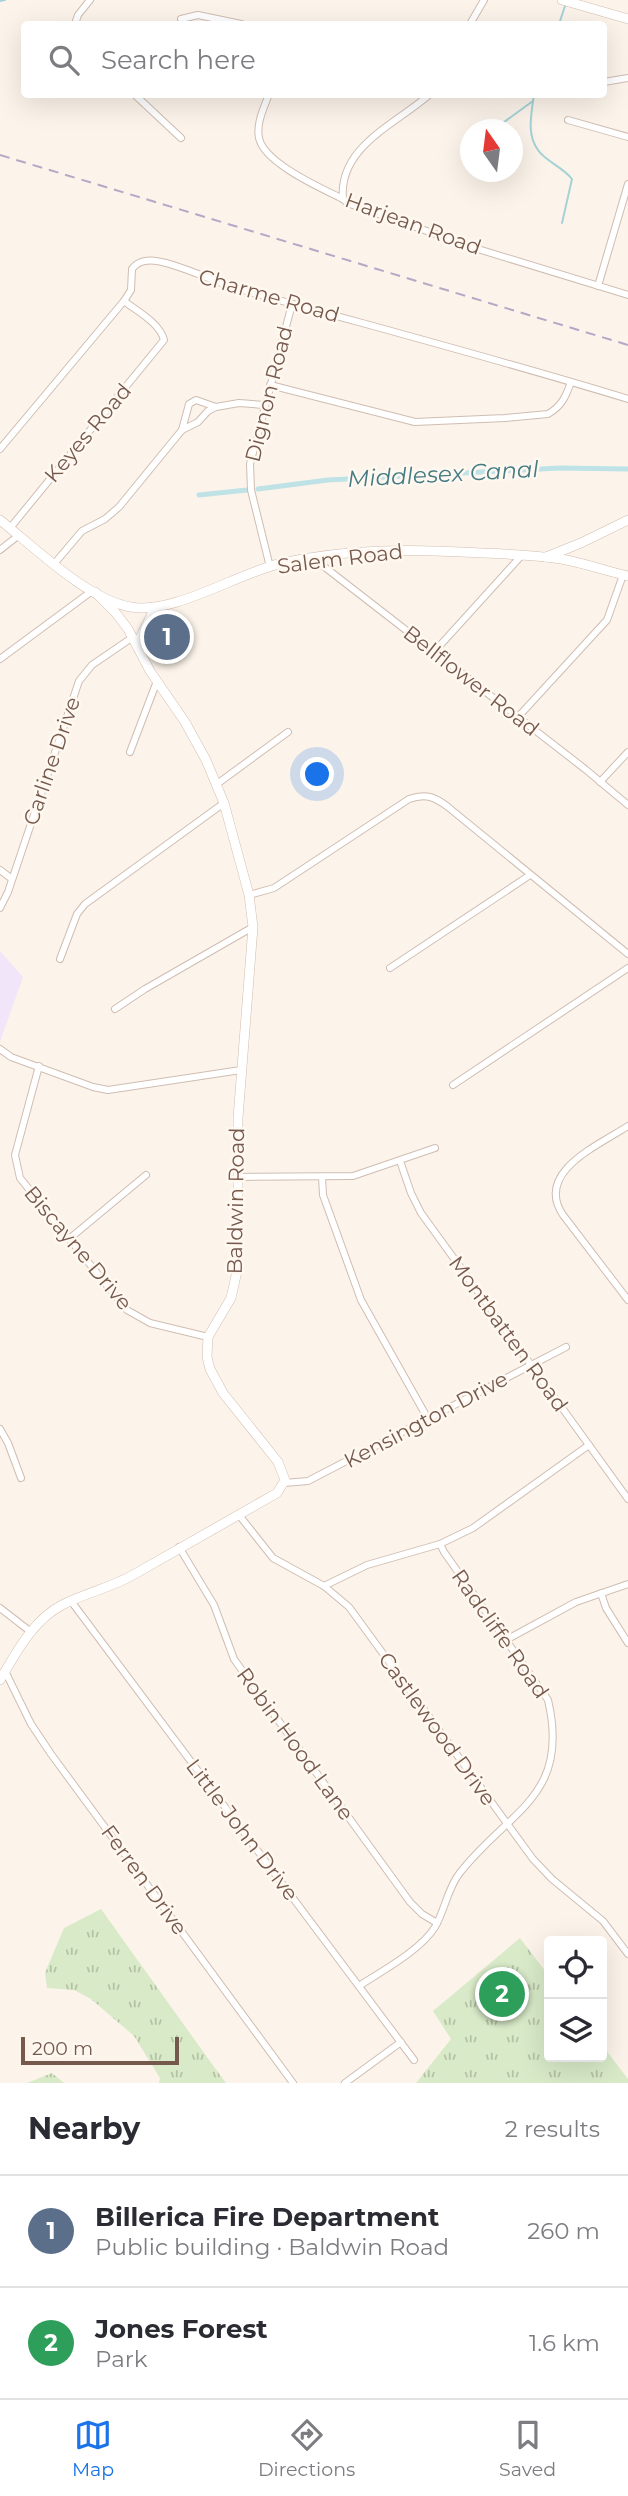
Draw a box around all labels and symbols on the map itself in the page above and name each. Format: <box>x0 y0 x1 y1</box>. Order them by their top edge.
north arrow <box>460 119 523 182</box>
street label: Harjean Road <box>342 187 485 260</box>
street label: Charme Road <box>196 264 342 328</box>
street label: Dignon Road <box>240 323 298 465</box>
street label: Keyes Road <box>39 378 136 487</box>
water label: Middlesex Canal <box>347 455 540 493</box>
street label: Salem Road <box>276 538 404 579</box>
pin: 1 <box>144 611 190 663</box>
street label: Bellflower Road <box>399 620 544 741</box>
street label: Carline Drive <box>18 693 85 828</box>
your location <box>300 757 334 791</box>
street label: Baldwin Road <box>222 1127 249 1275</box>
street label: Biscayne Drive <box>19 1181 138 1315</box>
street label: Montbatten Road <box>444 1251 573 1416</box>
street label: Kensington Drive <box>340 1366 512 1473</box>
street label: Radcliffe Road <box>447 1564 554 1703</box>
street label: Castlewood Drive <box>373 1647 501 1810</box>
street label: Robin Hood Lane <box>232 1662 359 1825</box>
street label: Little John Drive <box>181 1754 304 1906</box>
street label: Ferren Drive <box>96 1820 193 1939</box>
pin: 2 <box>479 1968 525 2020</box>
scale bar <box>21 2034 178 2066</box>

